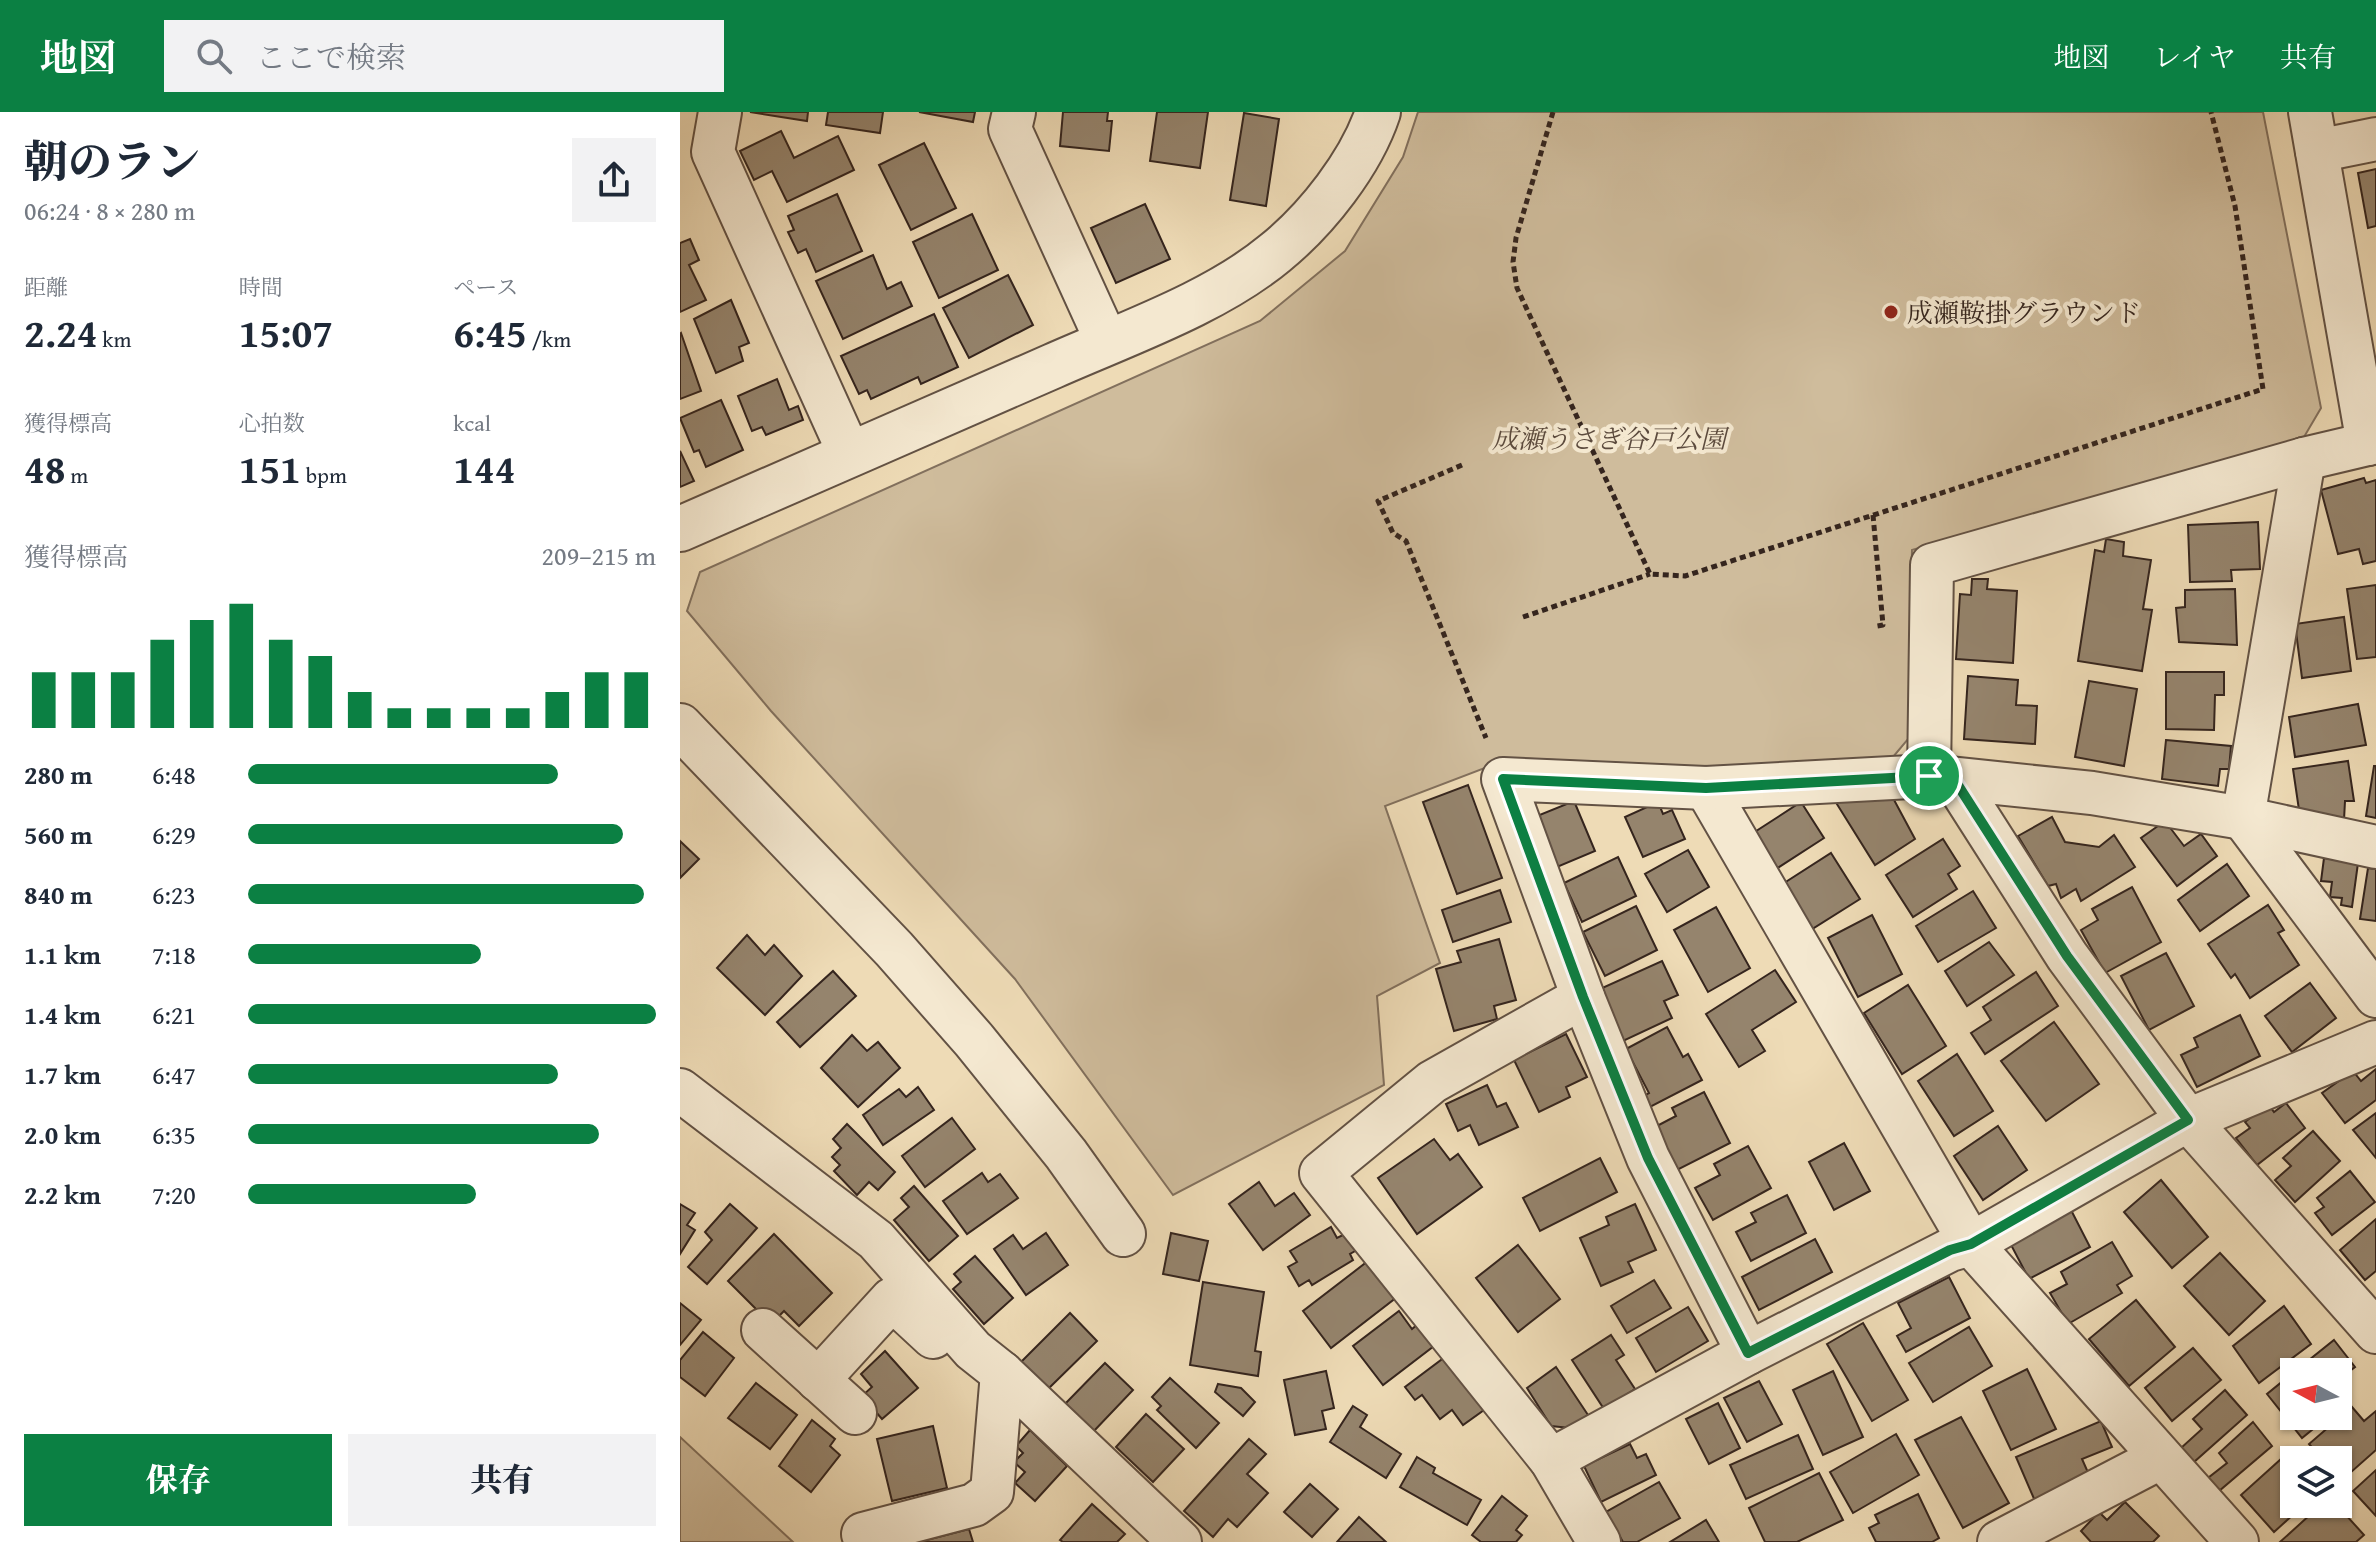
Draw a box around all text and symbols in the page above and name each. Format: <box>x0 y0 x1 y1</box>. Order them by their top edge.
search box <box>164 20 724 92</box>
text: 地図 <box>40 29 116 85</box>
icon: search <box>192 34 236 78</box>
text: ここで検索 <box>256 35 406 79</box>
text: 地図 <box>2053 36 2109 77</box>
text: レイヤ <box>2153 36 2236 77</box>
text: 共有 <box>2280 36 2336 77</box>
text: 朝のラン <box>24 129 200 193</box>
button: share <box>572 138 656 222</box>
text: 06:24 · 8 × 280 m <box>24 191 195 230</box>
text: 距離 <box>24 271 68 303</box>
text: 時間 <box>239 271 283 303</box>
text: ペース <box>453 271 518 303</box>
place label: 成瀬鞍掛グラウンド <box>1907 293 2141 332</box>
text: 2.24 <box>24 303 97 362</box>
text: 15:07 <box>239 303 333 362</box>
text: 6:45 <box>453 303 527 362</box>
marker: 成瀬鞍掛グラウンド <box>1882 303 1900 321</box>
text: km <box>97 323 131 355</box>
text: /km <box>527 323 571 355</box>
text: 獲得標高 <box>24 407 112 439</box>
text: 心拍数 <box>239 407 305 439</box>
text: kcal <box>453 407 491 439</box>
park label: 成瀬うさぎ谷戸公園 <box>1492 419 1730 458</box>
text: 48 <box>24 439 65 498</box>
text: 151 <box>239 439 301 498</box>
text: 144 <box>453 439 516 498</box>
text: m <box>65 459 88 491</box>
text: bpm <box>301 459 347 491</box>
text: 209–215 m <box>542 536 656 575</box>
text: 獲得標高 <box>24 537 128 576</box>
pin <box>1895 742 1963 810</box>
icon: arrive <box>1907 754 1951 798</box>
text: 280 m <box>24 755 92 794</box>
text: 6:48 <box>152 755 196 794</box>
text: 560 m <box>24 815 92 854</box>
text: 6:29 <box>152 815 196 854</box>
text: 840 m <box>24 875 92 914</box>
text: 6:23 <box>152 875 196 914</box>
text: 1.1 km <box>24 935 101 974</box>
text: 7:18 <box>152 935 196 974</box>
text: 1.4 km <box>24 995 101 1034</box>
text: 6:21 <box>152 995 196 1034</box>
text: 1.7 km <box>24 1055 101 1094</box>
text: 6:47 <box>152 1055 196 1094</box>
text: 2.0 km <box>24 1115 101 1154</box>
text: 6:35 <box>152 1115 196 1154</box>
text: 2.2 km <box>24 1175 101 1214</box>
text: 7:20 <box>152 1175 196 1214</box>
north arrow <box>2280 1358 2352 1430</box>
map controls <box>2280 1358 2352 1518</box>
button: 保存 <box>24 1434 332 1526</box>
button: 共有 <box>348 1434 656 1526</box>
button: layers <box>2280 1446 2352 1518</box>

